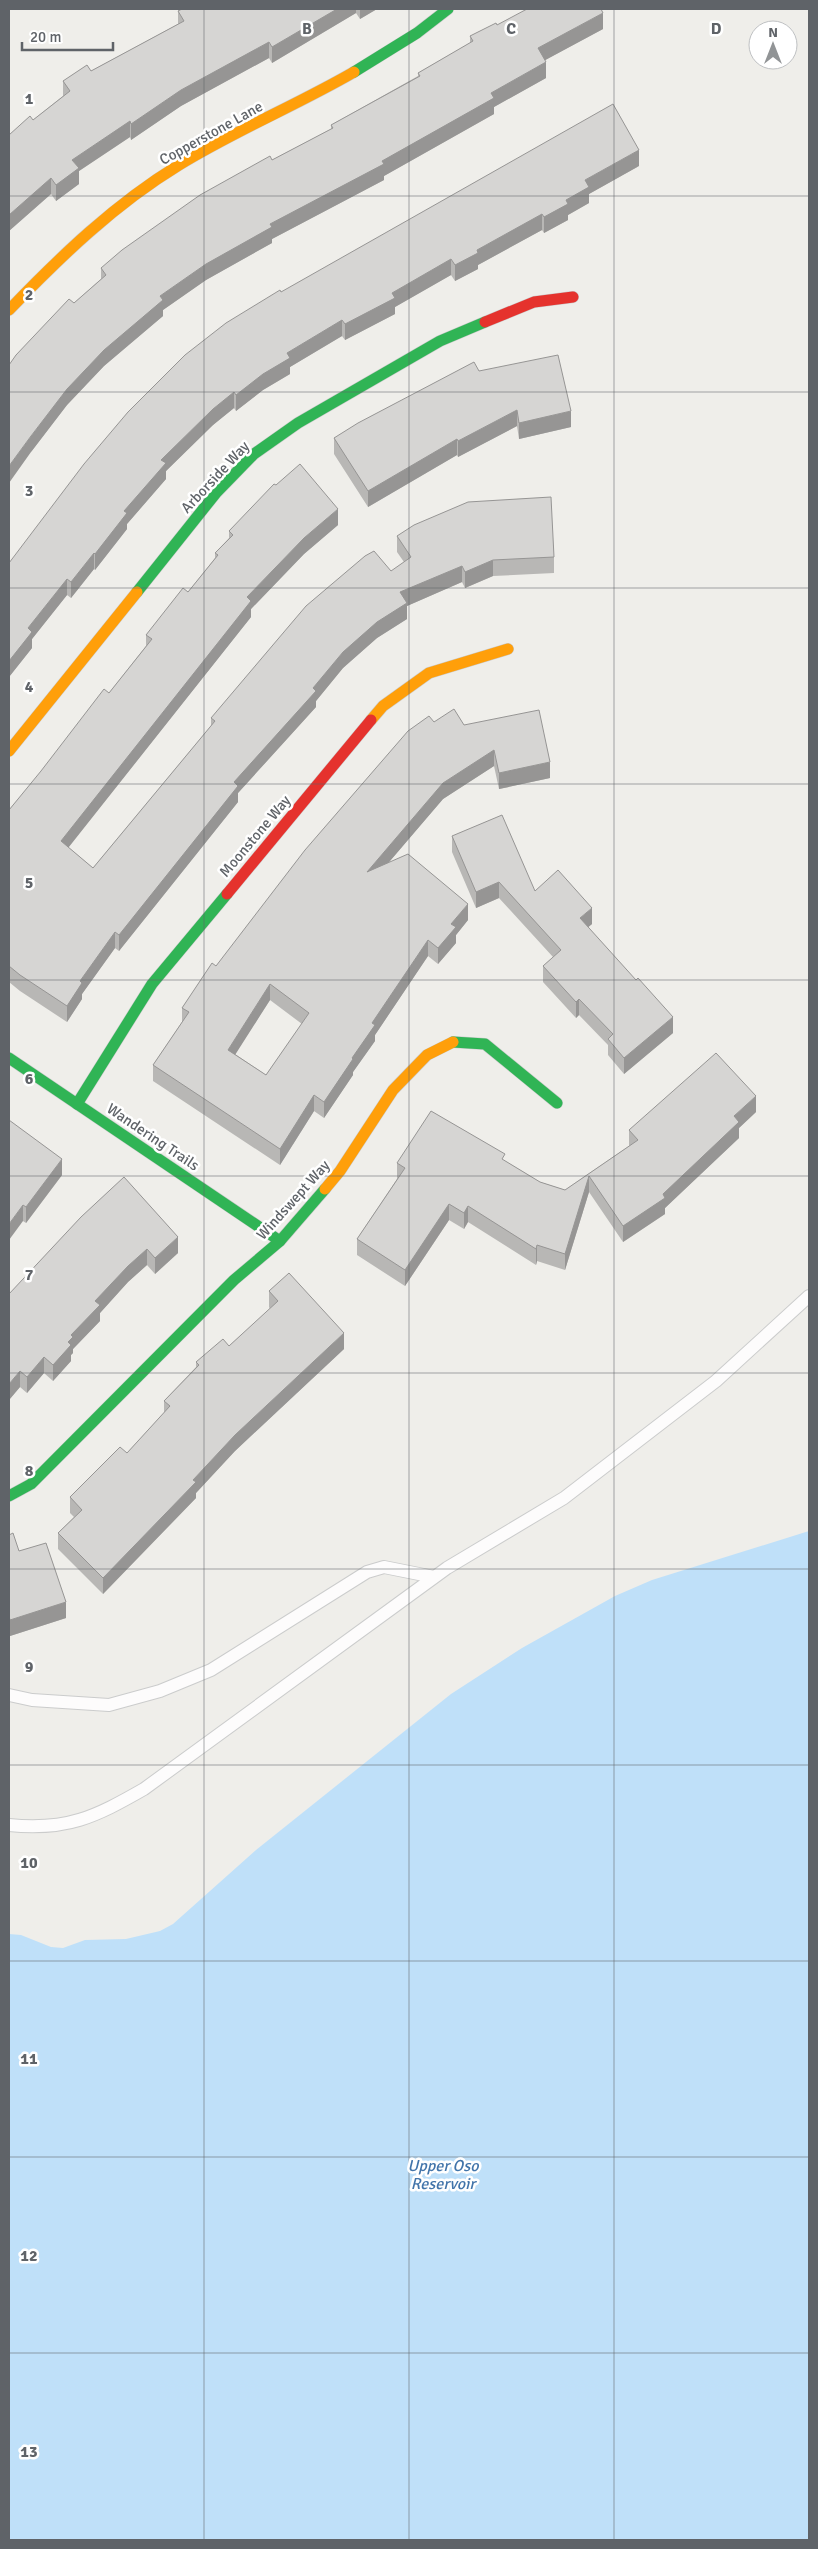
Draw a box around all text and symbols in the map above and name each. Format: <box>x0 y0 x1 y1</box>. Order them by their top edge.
text: B <box>302 19 312 39</box>
text: C <box>506 19 516 39</box>
text: D <box>711 19 722 39</box>
scale bar <box>22 20 114 52</box>
north arrow <box>748 20 798 70</box>
text: N <box>768 24 778 41</box>
text: 20 m <box>30 28 61 46</box>
text: 1 <box>25 89 34 109</box>
street label: Copperstone Lane <box>156 97 266 169</box>
text: 2 <box>25 285 33 305</box>
street label: Arborside Way <box>177 437 253 517</box>
text: 3 <box>25 481 33 501</box>
text: 4 <box>25 677 34 697</box>
street label: Moonstone Way <box>216 792 294 880</box>
text: 5 <box>25 873 33 893</box>
text: 6 <box>25 1069 34 1089</box>
street label: Wandering Trails <box>103 1100 203 1175</box>
street label: Windswept Way <box>253 1157 333 1243</box>
text: 7 <box>25 1265 34 1285</box>
text: 8 <box>25 1461 34 1481</box>
text: 9 <box>25 1657 34 1677</box>
text: 10 <box>20 1853 38 1873</box>
text: 11 <box>20 2049 38 2069</box>
water label: Upper Oso Reservoir <box>408 2156 479 2194</box>
text: 12 <box>20 2246 38 2266</box>
text: 13 <box>20 2442 38 2462</box>

